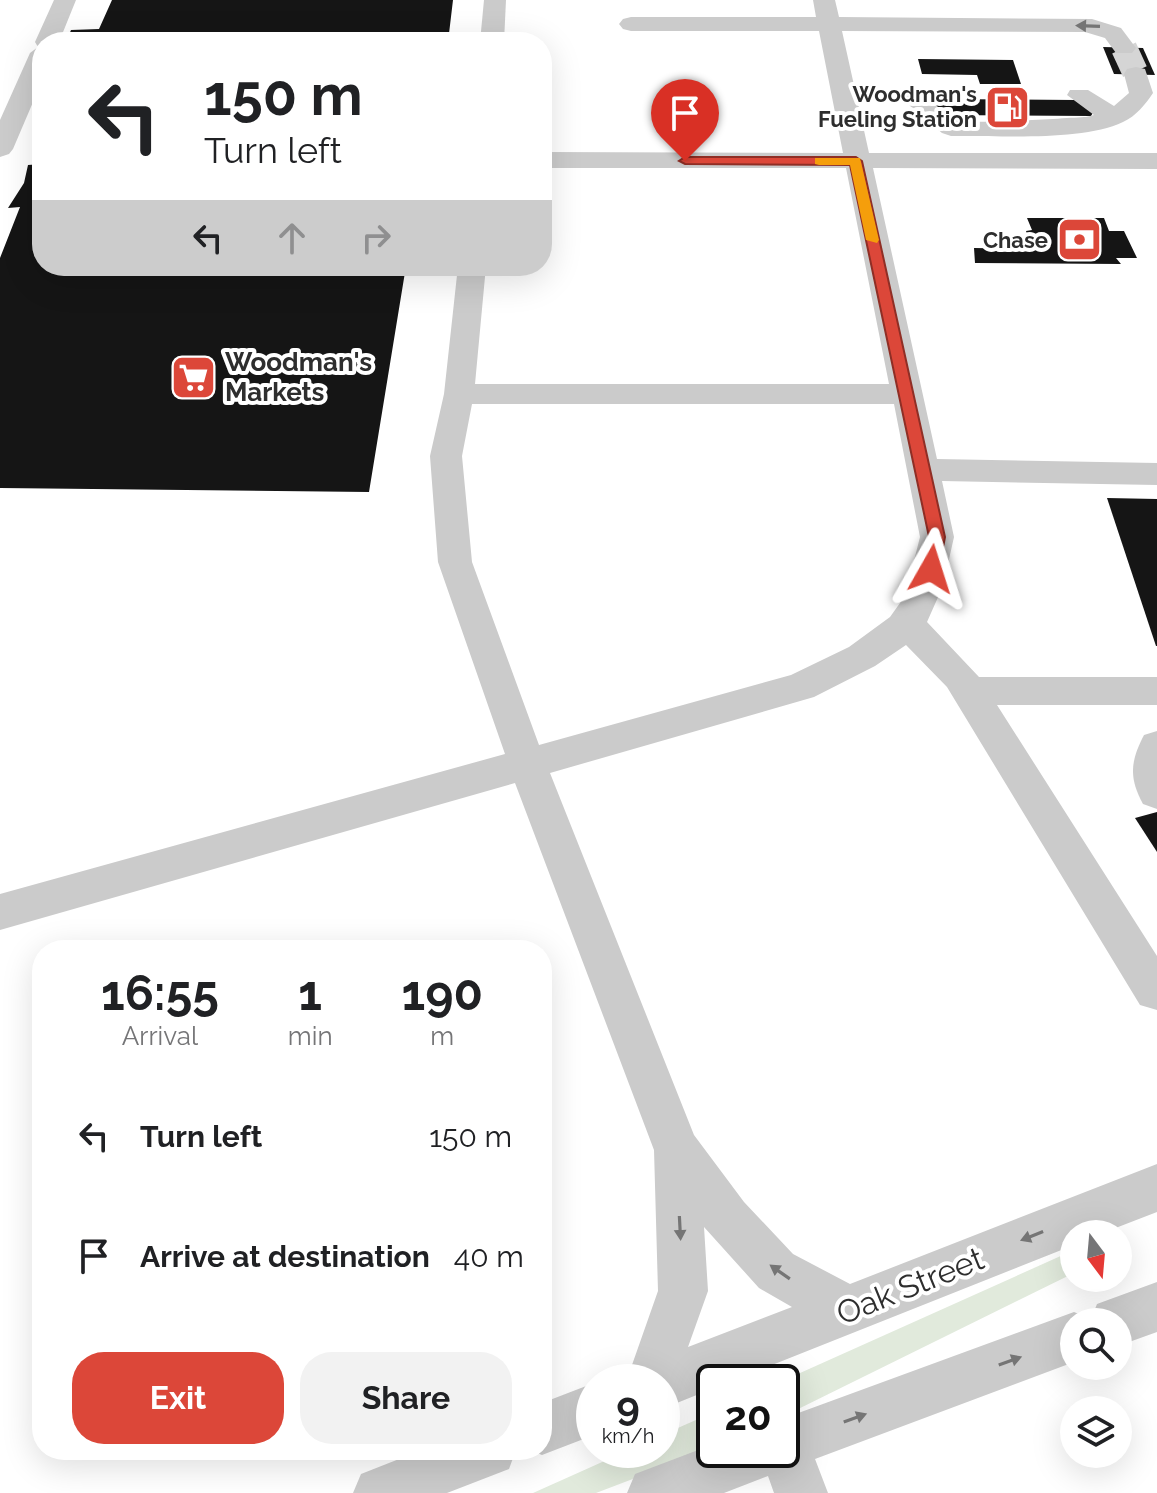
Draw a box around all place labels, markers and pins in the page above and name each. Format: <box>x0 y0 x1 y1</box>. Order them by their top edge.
pin <box>651 79 719 161</box>
place label: Woodman's Fueling Station <box>818 81 977 132</box>
fuel station icon: Woodman's Fueling Station <box>984 83 1032 131</box>
bank icon: Chase <box>1055 216 1103 264</box>
place label: Chase <box>983 227 1048 253</box>
place label: Woodman's Markets <box>225 347 372 407</box>
supermarket icon: Woodman's Markets <box>170 353 218 401</box>

